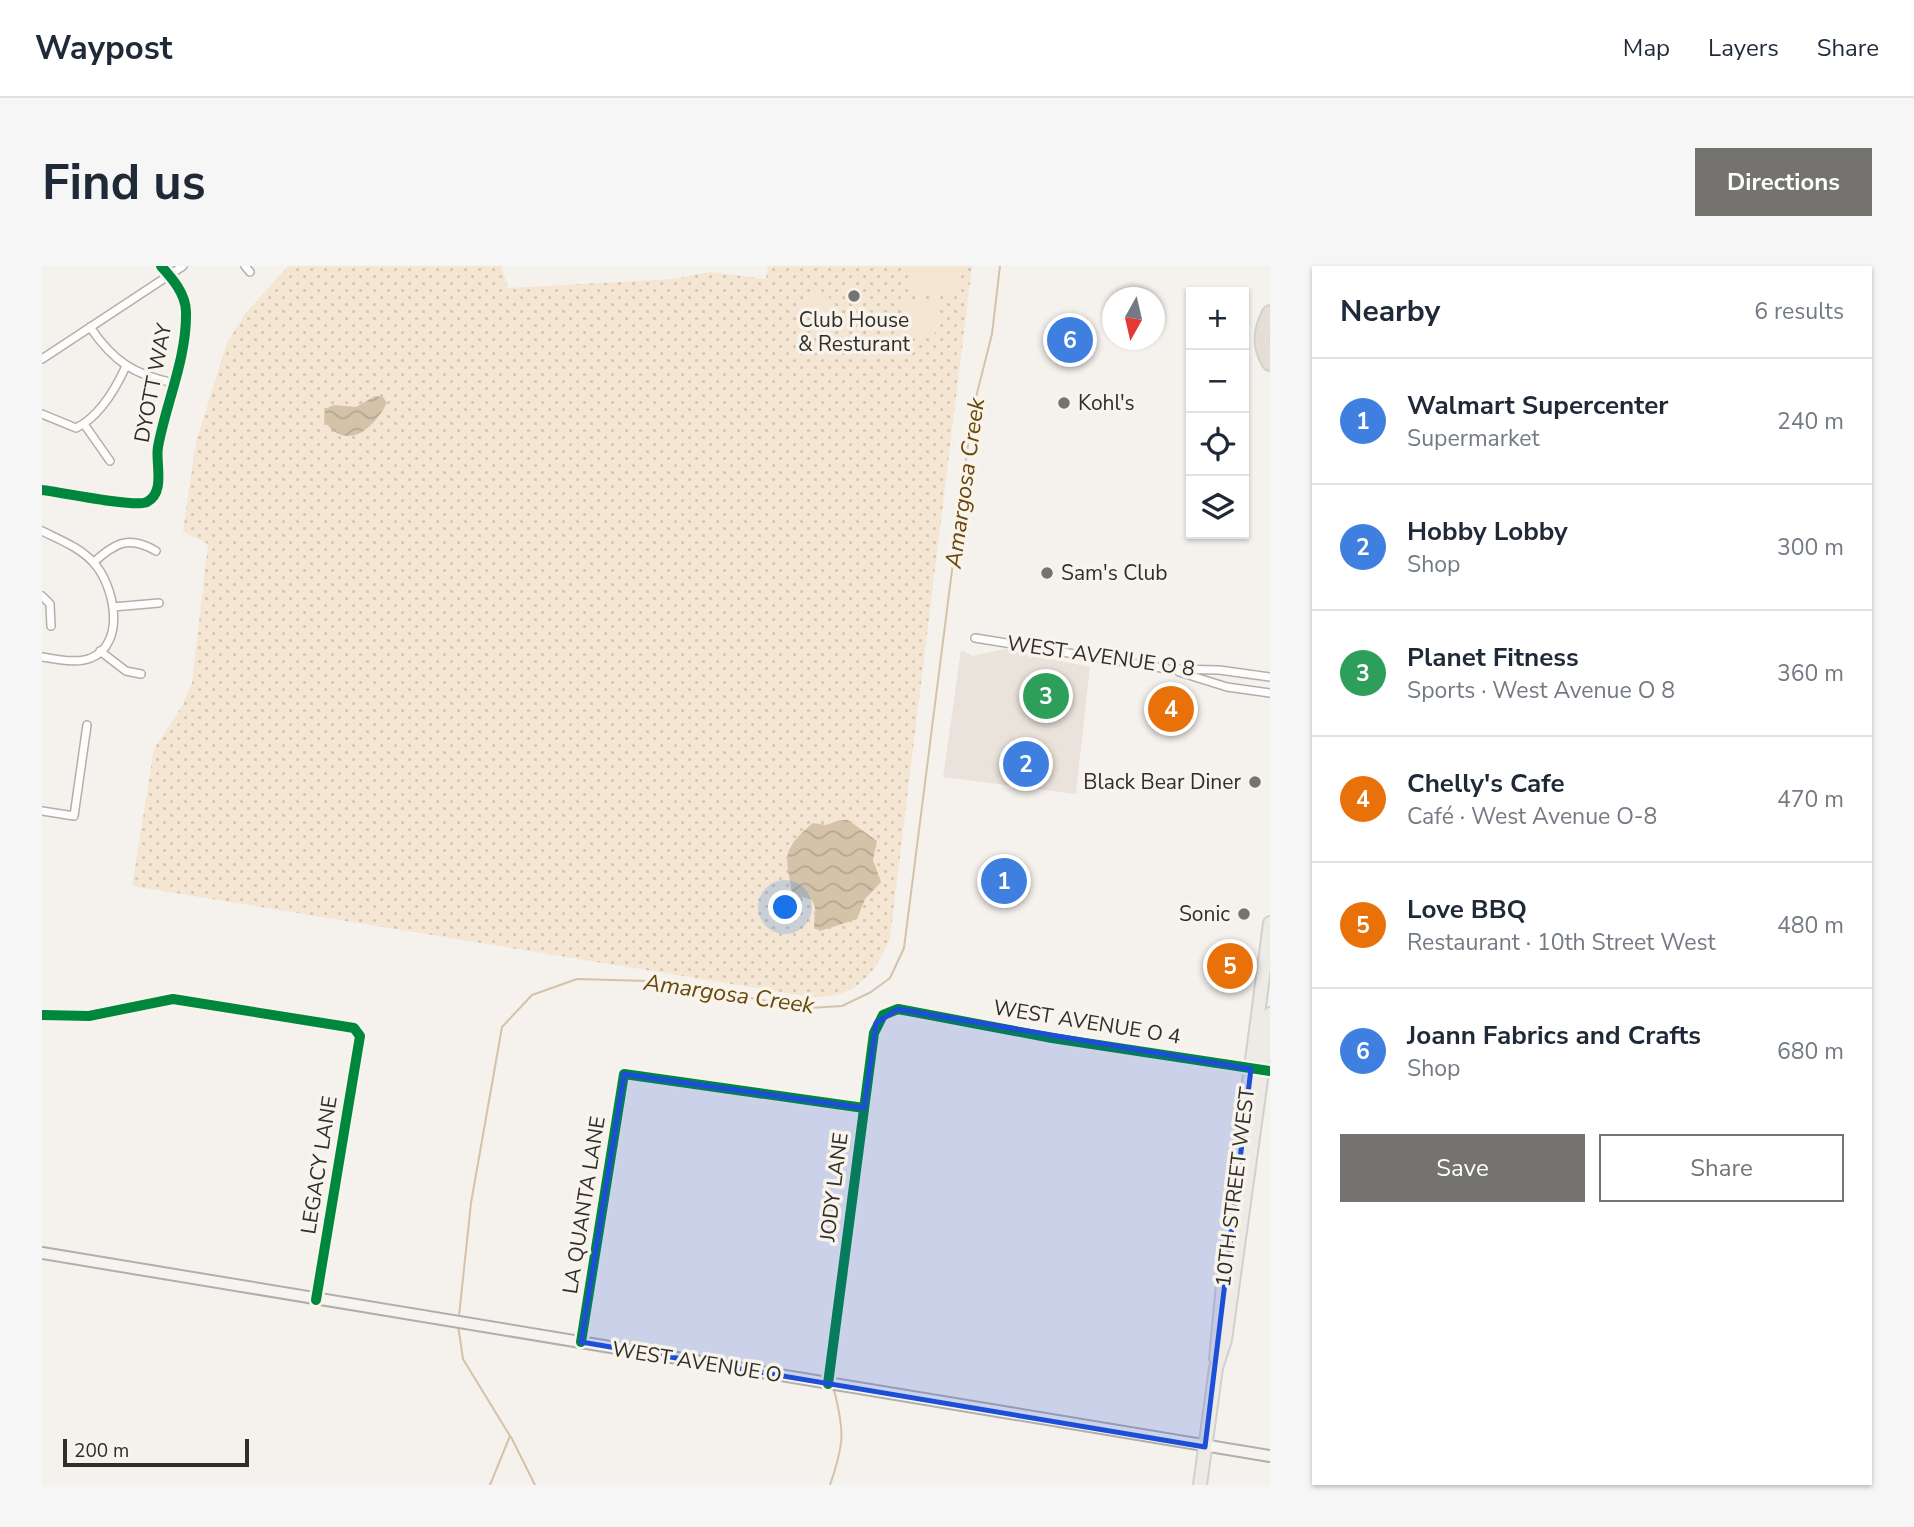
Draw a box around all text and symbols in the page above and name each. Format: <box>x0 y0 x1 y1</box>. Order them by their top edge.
text: Waypost <box>35 26 172 71</box>
text: Map <box>1623 32 1670 64</box>
text: Layers <box>1708 32 1779 64</box>
text: Share <box>1817 32 1879 64</box>
button: Directions <box>1695 148 1872 216</box>
text: Find us <box>42 149 206 216</box>
north arrow <box>1102 287 1165 350</box>
map controls <box>1186 287 1249 539</box>
button: + <box>1186 287 1249 350</box>
marker: Club House & Resturant <box>846 288 862 304</box>
text: Nearby <box>1340 291 1440 332</box>
text: 6 results <box>1754 296 1844 327</box>
place label: Club House & Resturant <box>798 306 911 358</box>
pin: 6 <box>1047 314 1093 366</box>
street label: DYOTT WAY <box>128 321 178 445</box>
button: − <box>1186 350 1249 413</box>
text: Walmart Supercenter <box>1407 388 1668 423</box>
place label: Kohl's <box>1078 389 1135 417</box>
water label: Amargosa Creek <box>938 395 992 571</box>
marker: Kohl's <box>1056 395 1072 411</box>
text: 1 <box>1356 406 1370 437</box>
text: 240 m <box>1777 406 1844 437</box>
button: locate <box>1186 413 1249 476</box>
text: Supermarket <box>1407 423 1540 454</box>
button: layers <box>1186 476 1249 539</box>
text: Hobby Lobby <box>1407 514 1568 549</box>
text: 2 <box>1356 532 1370 563</box>
text: 300 m <box>1777 532 1844 563</box>
text: Shop <box>1407 549 1460 580</box>
place label: Sam's Club <box>1061 559 1168 587</box>
marker: Sam's Club <box>1039 565 1055 581</box>
street label: WEST AVENUE O 8 <box>1005 629 1197 683</box>
text: Planet Fitness <box>1407 640 1579 675</box>
text: 3 <box>1356 658 1370 689</box>
text: 360 m <box>1777 658 1844 689</box>
pin: 3 <box>1023 670 1069 722</box>
text: Sports · West Avenue O 8 <box>1407 675 1675 706</box>
pin: 4 <box>1148 683 1194 735</box>
pin: 2 <box>1003 738 1049 790</box>
text: Chelly's Cafe <box>1407 766 1565 801</box>
place label: Black Bear Diner <box>1083 768 1241 796</box>
marker: Black Bear Diner <box>1247 774 1263 790</box>
text: 4 <box>1356 784 1370 815</box>
text: 470 m <box>1777 784 1844 815</box>
text: Café · West Avenue O-8 <box>1407 801 1657 832</box>
pin: 1 <box>981 855 1027 907</box>
your location <box>768 890 802 924</box>
text: Love BBQ <box>1407 892 1527 927</box>
place label: Sonic <box>1179 900 1230 928</box>
marker: Sonic <box>1236 906 1252 922</box>
text: 5 <box>1356 910 1370 941</box>
text: 480 m <box>1777 910 1844 941</box>
text: Restaurant · 10th Street West <box>1407 927 1715 958</box>
pin: 5 <box>1207 940 1253 992</box>
water label: Amargosa Creek <box>641 967 817 1021</box>
street label: WEST AVENUE O 4 <box>991 993 1183 1051</box>
text: Joann Fabrics and Crafts <box>1407 1018 1701 1053</box>
text: 6 <box>1356 1036 1370 1067</box>
text: 680 m <box>1777 1036 1844 1067</box>
text: Shop <box>1407 1053 1460 1084</box>
street label: 10TH STREET WEST <box>1209 1085 1261 1289</box>
street label: LEGACY LANE <box>294 1094 344 1236</box>
street label: LA QUANTA LANE <box>556 1114 612 1296</box>
street label: JODY LANE <box>813 1131 855 1244</box>
button: Save <box>1340 1134 1585 1202</box>
button: Share <box>1599 1134 1844 1202</box>
street label: WEST AVENUE O <box>610 1335 784 1389</box>
scale bar <box>63 1436 248 1468</box>
text: 200 m <box>74 1438 129 1464</box>

